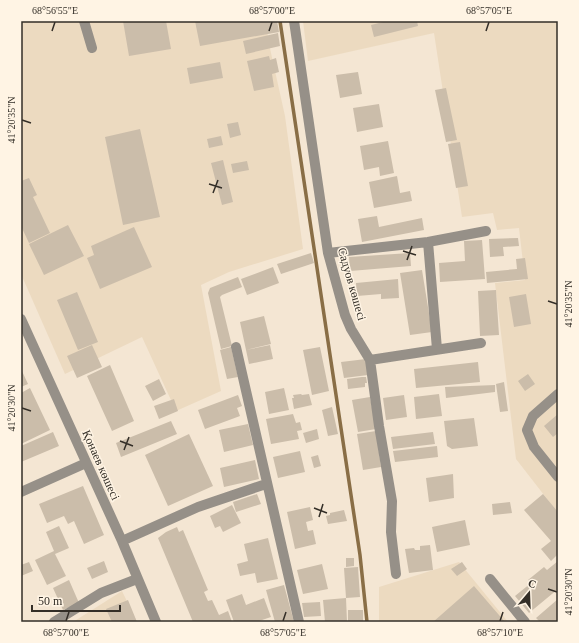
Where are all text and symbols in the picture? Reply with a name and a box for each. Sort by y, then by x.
text: 68°56'55"E [32,5,78,16]
text: 68°57'00"E [249,5,295,16]
text: 68°57'05"E [466,5,512,16]
text: 41°20'35"N [6,96,17,144]
street label: Садуов көшесі [335,246,369,323]
text: 41°20'35"N [563,280,574,328]
text: 41°20'30"N [6,384,17,432]
street label: Қонаев көшесі [79,428,123,503]
text: 41°20'30"N [563,568,574,616]
north arrow [509,573,549,613]
text: С [527,577,538,591]
scale bar [32,587,120,613]
text: 50 m [38,594,63,608]
text: 68°57'00"E [43,627,89,638]
text: 68°57'05"E [260,627,306,638]
text: 68°57'10"E [477,627,523,638]

